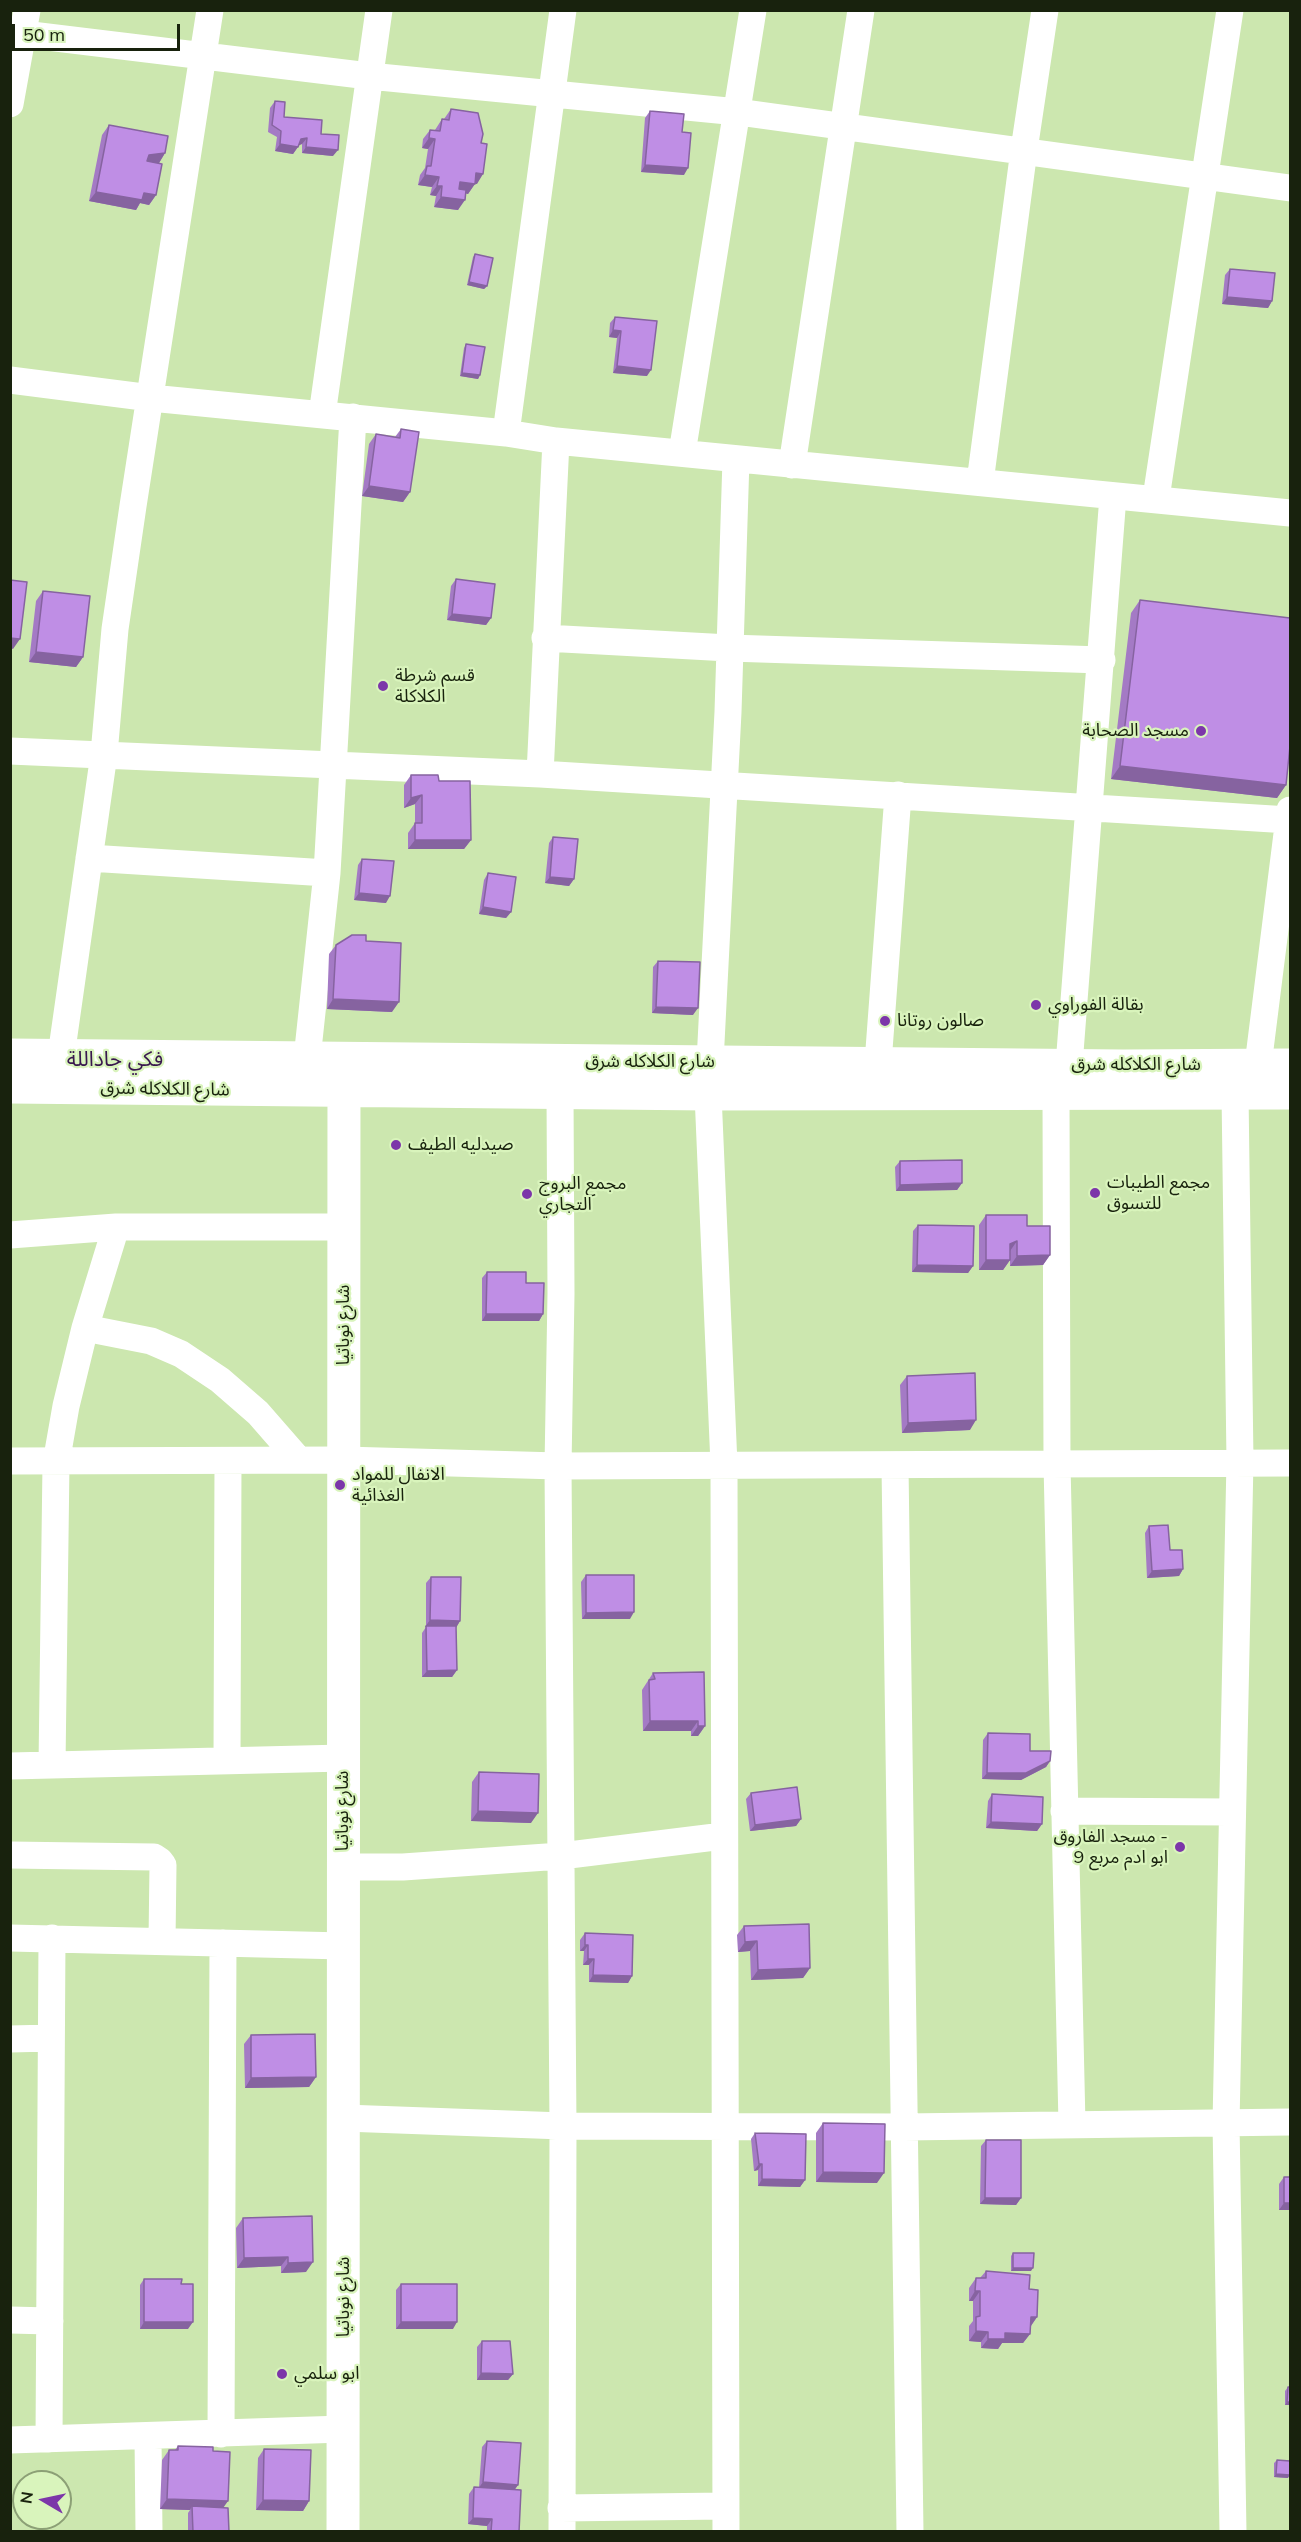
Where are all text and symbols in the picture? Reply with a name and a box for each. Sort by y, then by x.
scale bar [15,12,183,50]
text: 50 m [23,23,65,46]
place label: قسم شرطة الكلاكلة [395,665,475,708]
marker: قسم شرطة الكلاكلة [376,679,390,693]
place label: مسجد الصحابة [1082,720,1189,742]
marker: مسجد الصحابة [1194,724,1208,738]
place label: بقالة الفوراوي [1048,994,1144,1016]
marker: بقالة الفوراوي [1029,998,1043,1012]
place label: صالون روتانا [897,1010,984,1032]
marker: صالون روتانا [878,1014,892,1028]
district label: فكي جاداللة [67,1047,163,1073]
street label: شارع الكلاكله شرق [585,1051,715,1073]
street label: شارع الكلاكله شرق [1071,1054,1201,1076]
street label: شارع الكلاكله شرق [100,1077,230,1101]
place label: صيدليه الطيف [408,1134,514,1156]
marker: صيدليه الطيف [389,1138,403,1152]
place label: مجمع الطيبات للتسوق [1107,1172,1210,1214]
place label: مجمع البروج التجاري [539,1173,626,1216]
marker: مجمع الطيبات للتسوق [1088,1186,1102,1200]
marker: مجمع البروج التجاري [520,1187,534,1201]
street label: شارع نوباتيا [333,1285,355,1365]
place label: الانفال للمواد الغذائية [352,1464,445,1506]
marker: الانفال للمواد الغذائية [333,1478,347,1492]
street label: شارع نوباتيا [332,1771,354,1851]
place label: مسجد الفاروق - ابو ادم مربع 9 [1053,1826,1168,1868]
marker: مسجد الفاروق - ابو ادم مربع 9 [1173,1840,1187,1854]
street label: شارع نوباتيا [333,2257,355,2337]
place label: ابو سلمي [294,2363,359,2385]
marker: ابو سلمي [275,2367,289,2381]
north arrow [12,2470,72,2530]
text: N [15,2490,37,2505]

